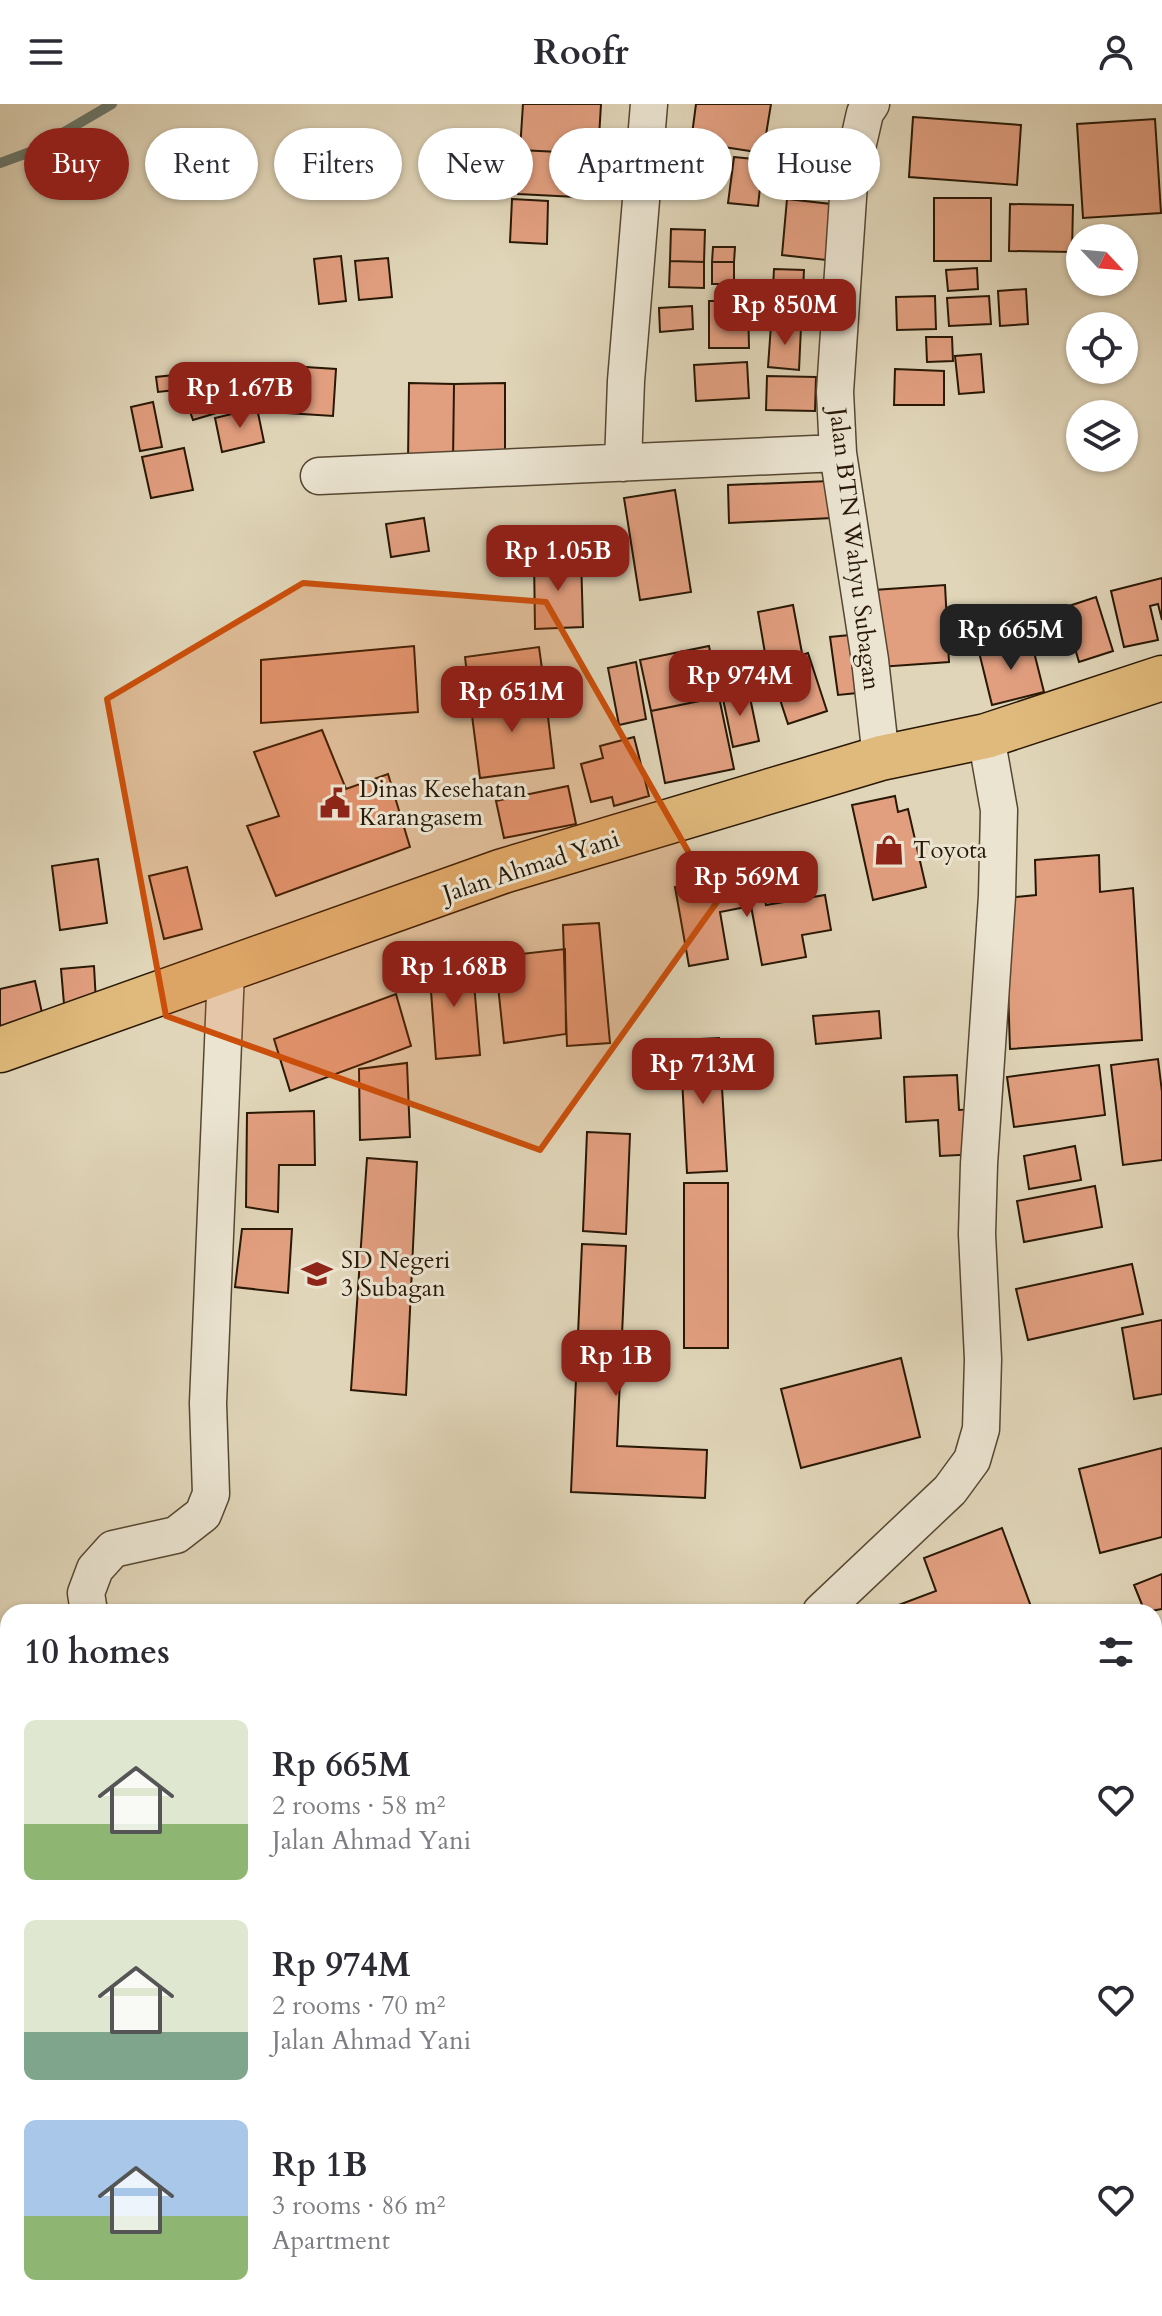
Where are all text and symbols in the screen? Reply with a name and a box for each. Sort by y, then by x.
text: Roofr [533,28,629,77]
icon: menu [24,30,68,74]
icon: person [1094,30,1138,74]
chip: Buy [24,128,129,200]
chip: Rent [145,128,258,200]
chip: Filters [274,128,402,200]
chip: New [418,128,533,200]
chip: Apartment [549,128,732,200]
chip: House [748,128,880,200]
north arrow [1066,224,1138,296]
map controls [1066,224,1138,472]
pin: Rp 850M [711,279,859,347]
text: Rp 850M [732,287,838,322]
button: locate [1066,312,1138,384]
pin: Rp 1.67B [157,362,323,430]
text: Rp 1.67B [186,370,294,405]
button: layers [1066,400,1138,472]
street label: Jalan BTN Wahyu Subagan [820,403,888,692]
pin: Rp 1.05B [475,525,641,593]
text: Rp 1.05B [504,533,612,568]
pin: Rp 665M [937,604,1085,672]
text: Rp 665M [958,612,1064,647]
pin: Rp 974M [666,650,814,718]
text: Rp 974M [687,658,793,693]
pin: Rp 651M [438,666,586,734]
text: Rp 651M [459,674,565,709]
place label: Dinas Kesehatan Karangasem [359,773,527,834]
public building icon: Dinas Kesehatan Karangasem [318,786,352,820]
street label: Jalan Ahmad Yani [436,822,624,912]
shop icon: Toyota [872,833,906,867]
place label: Toyota [913,834,988,867]
pin: Rp 569M [673,851,821,919]
text: Rp 569M [694,859,800,894]
pin: Rp 1.68B [371,941,537,1009]
text: Rp 1.68B [400,949,508,984]
pin: Rp 713M [629,1038,777,1106]
text: Rp 713M [650,1046,756,1081]
place label: SD Negeri 3 Subagan [341,1244,450,1305]
school or university icon: SD Negeri 3 Subagan [300,1257,334,1291]
pin: Rp 1B [560,1330,672,1398]
text: Rp 1B [579,1338,653,1373]
text: 10 homes [24,1629,170,1675]
icon: filters [1094,1630,1138,1674]
text: Rp 665M [272,1742,411,1788]
icon: home [88,1752,184,1848]
icon: heart [1094,1778,1138,1822]
text: 2 rooms · 58 m² [272,1788,445,1823]
text: Jalan Ahmad Yani [272,1823,471,1858]
text: Rp 974M [272,1942,411,1988]
icon: home [88,1952,184,2048]
icon: heart [1094,1978,1138,2022]
text: 2 rooms · 70 m² [272,1988,445,2023]
text: Jalan Ahmad Yani [272,2023,471,2058]
text: Rp 1B [272,2142,368,2188]
icon: home [88,2152,184,2248]
icon: heart [1094,2178,1138,2222]
text: 3 rooms · 86 m² [272,2188,445,2223]
text: Apartment [272,2223,390,2258]

